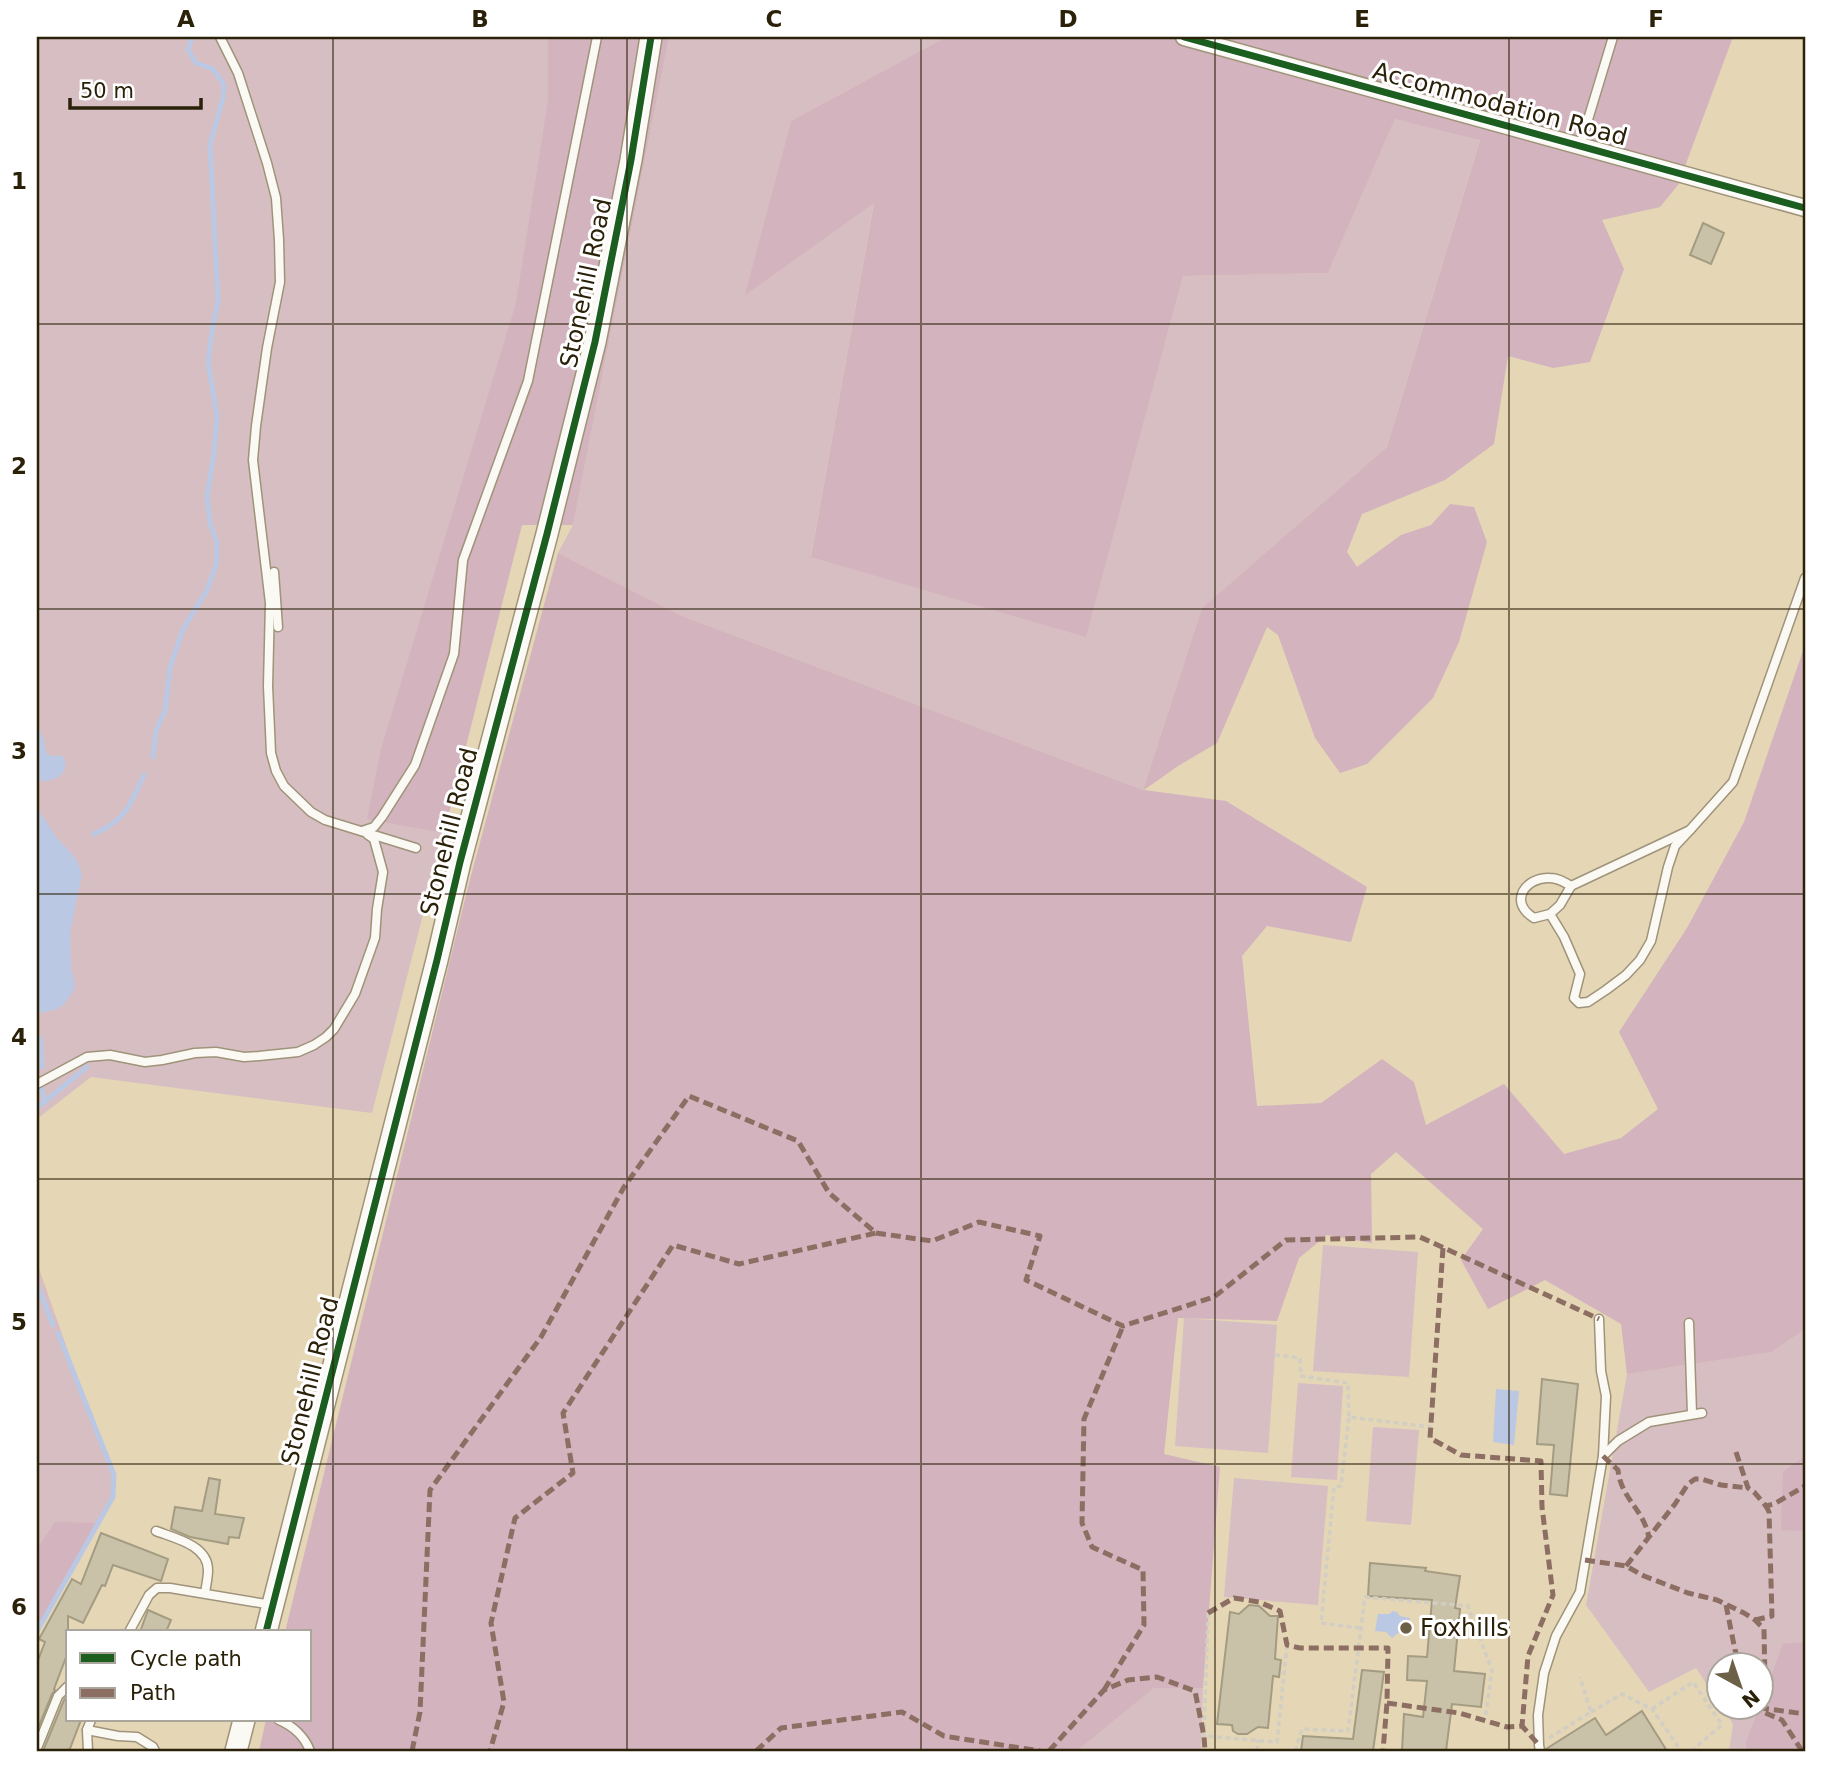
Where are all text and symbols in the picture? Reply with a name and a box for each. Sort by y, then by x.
text: A [177,6,195,32]
text: B [471,6,489,32]
text: C [766,6,782,32]
text: D [1058,6,1078,32]
text: E [1354,6,1370,32]
text: F [1648,6,1664,32]
street label: Accommodation Road [1370,57,1630,151]
scale bar [70,66,201,110]
text: 50 m [80,79,134,103]
text: 1 [11,168,27,194]
street label: Stonehill Road [554,196,618,370]
text: 2 [11,453,27,479]
text: 3 [11,738,27,764]
street label: Stonehill Road [415,745,483,919]
text: 4 [11,1024,27,1050]
street label: Stonehill Road [276,1294,344,1468]
text: 5 [11,1309,27,1335]
text: 6 [11,1594,27,1620]
place label: Foxhills [1420,1614,1509,1642]
marker: Foxhills [1398,1620,1414,1636]
legend [66,1630,312,1722]
text: Cycle path [130,1647,242,1671]
north arrow [1706,1652,1776,1722]
text: Path [130,1681,176,1705]
text: N [1738,1685,1764,1713]

